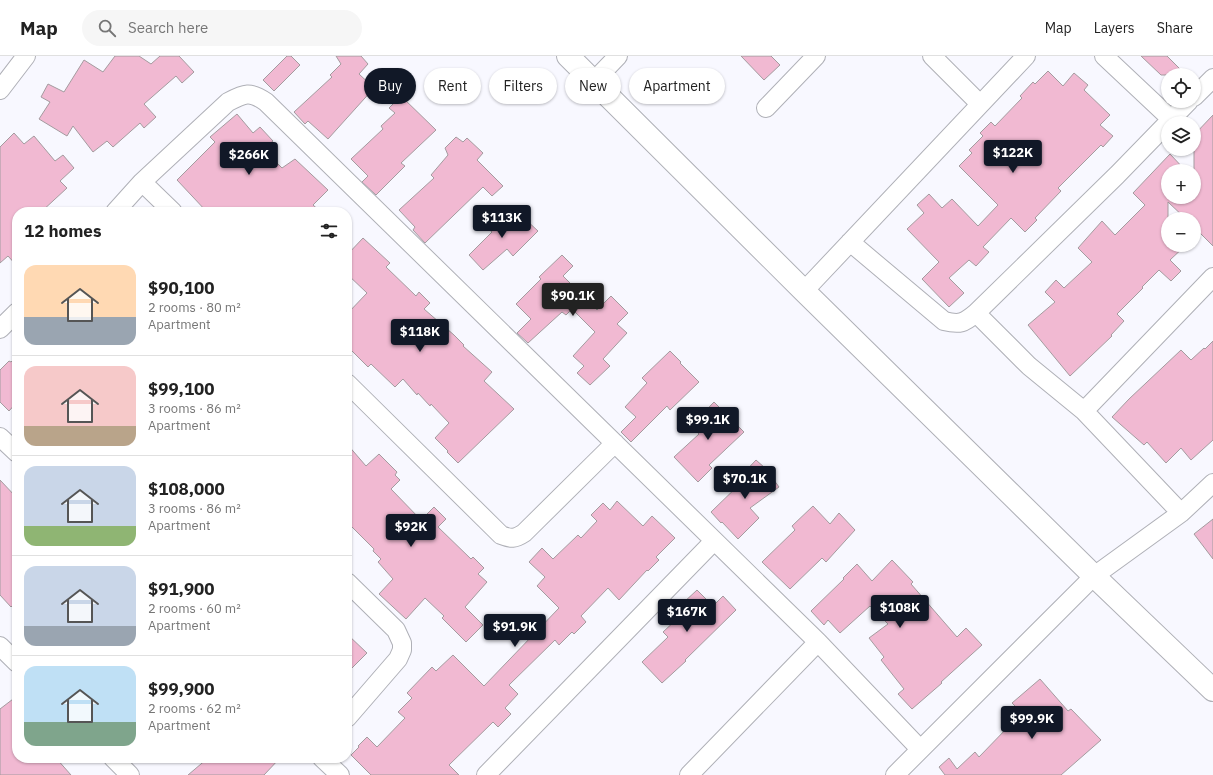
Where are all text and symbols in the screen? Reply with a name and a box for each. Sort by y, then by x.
search box [82,10,362,46]
text: Map [20,16,58,40]
icon: search [96,17,118,39]
text: Search here [128,18,208,37]
text: Map [1045,19,1072,37]
text: Layers [1094,19,1135,37]
text: Share [1157,19,1193,37]
chip: Buy [364,68,416,104]
chip: Rent [424,68,481,104]
chip: Filters [489,68,557,104]
chip: New [565,68,621,104]
chip: Apartment [629,68,725,104]
map controls [1161,68,1201,252]
button: locate [1161,68,1201,108]
button: layers [1161,116,1201,156]
pin: $122K [985,140,1041,174]
pin: $266K [221,142,277,176]
text: $122K [993,144,1033,161]
text: $266K [229,146,269,163]
button: + [1161,164,1201,204]
pin: $113K [474,205,530,239]
text: $113K [482,209,522,226]
button: − [1161,212,1201,252]
text: 12 homes [24,220,101,242]
icon: filters [318,220,340,242]
text: $90,100 [148,277,215,299]
icon: home [56,281,104,329]
pin: $90.1K [540,283,606,317]
text: $90.1K [551,287,595,304]
text: 2 rooms · 80 m² [148,299,241,316]
text: Apartment [148,316,211,333]
pin: $118K [392,319,448,353]
text: $118K [400,323,440,340]
text: $99,100 [148,378,215,400]
icon: home [56,382,104,430]
text: 3 rooms · 86 m² [148,400,241,417]
pin: $99.1K [675,407,741,441]
text: $99.1K [686,411,730,428]
text: Apartment [148,417,211,434]
pin: $70.1K [712,466,778,500]
text: $70.1K [723,470,767,487]
text: $108,000 [148,478,225,500]
icon: home [56,482,104,530]
text: 3 rooms · 86 m² [148,500,241,517]
pin: $92K [387,514,435,548]
text: Apartment [148,517,211,534]
text: $92K [395,518,427,535]
text: $91,900 [148,578,215,600]
icon: home [56,582,104,630]
pin: $108K [872,595,928,629]
pin: $167K [659,599,715,633]
text: $108K [880,599,920,616]
text: 2 rooms · 60 m² [148,600,241,617]
text: $167K [667,603,707,620]
pin: $91.9K [482,614,548,648]
text: Apartment [148,617,211,634]
text: $91.9K [493,618,537,635]
text: $99,900 [148,678,215,700]
icon: home [56,682,104,730]
text: 2 rooms · 62 m² [148,700,241,717]
pin: $99.9K [999,706,1065,740]
text: $99.9K [1010,710,1054,727]
text: Apartment [148,717,211,734]

